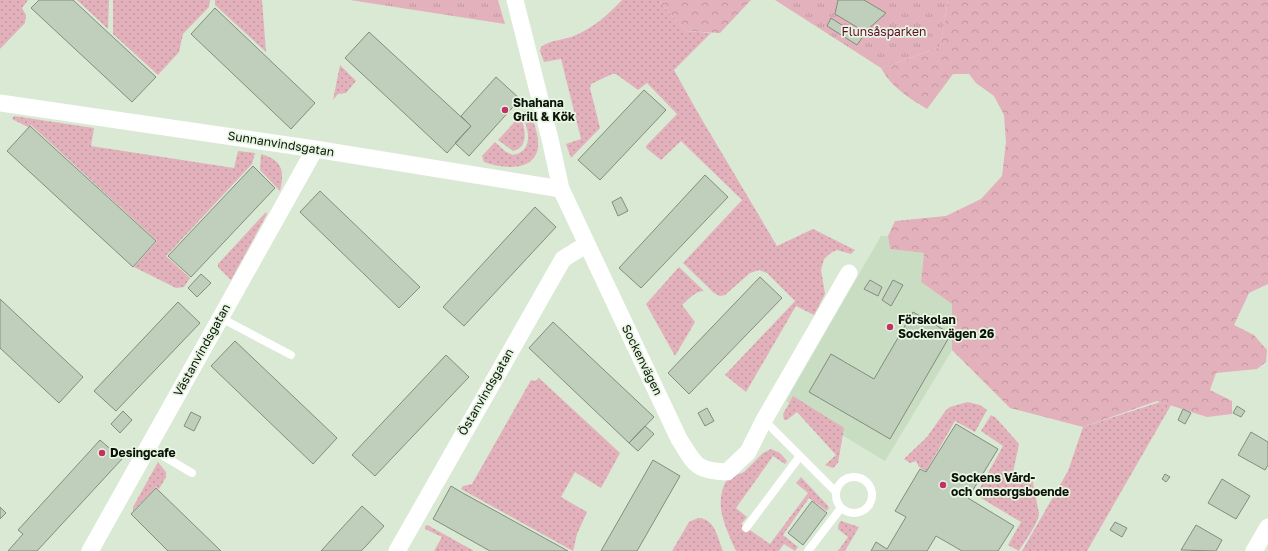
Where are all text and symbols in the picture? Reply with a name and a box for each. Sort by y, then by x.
park label: Flunsåsparken [842,24,926,39]
place label: Shahana Grill & Kök [513,95,575,124]
marker: Shahana Grill & Kök [500,105,510,115]
street label: Sunnanvindsgatan [227,128,335,159]
street label: Västanvindsgatan [170,301,233,399]
place label: Förskolan Sockenvägen 26 [898,312,995,341]
street label: Sockenvägen [619,322,666,398]
marker: Förskolan Sockenvägen 26 [885,322,895,332]
street label: Östanvindsgatan [455,346,517,438]
place label: Desingcafe [110,445,176,460]
marker: Desingcafe [97,448,107,458]
place label: Sockens Vård- och omsorgsboende [951,470,1069,499]
marker: Sockens Vård- och omsorgsboende [938,480,948,490]

